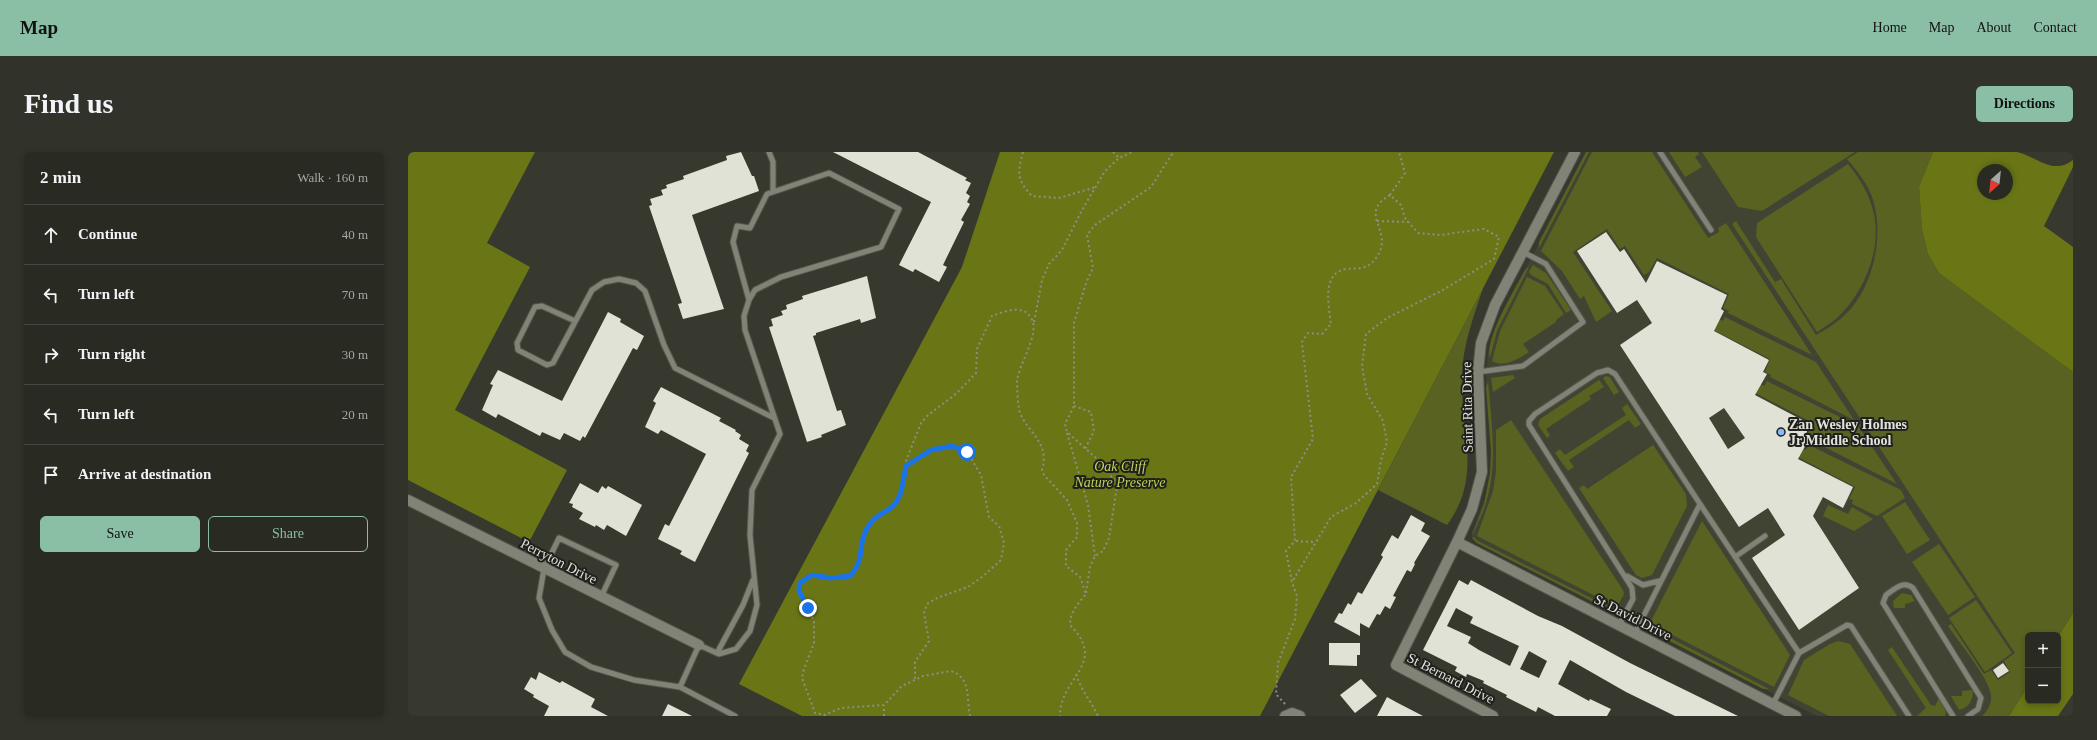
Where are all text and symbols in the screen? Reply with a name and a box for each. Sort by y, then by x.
text: Map [20,17,58,38]
text: Home [1873,20,1907,35]
text: Map [1929,20,1954,35]
text: About [1976,20,2011,35]
text: Contact [2033,20,2077,35]
button: Directions [1976,86,2073,122]
text: Find us [24,88,114,119]
north arrow [1977,164,2013,200]
text: 2 min [40,168,81,187]
text: Walk · 160 m [297,170,368,185]
icon: ahead [40,224,62,246]
text: Continue [78,226,137,242]
text: 40 m [342,227,368,242]
icon: left [40,284,62,306]
text: Turn left [78,286,135,302]
text: 70 m [342,287,368,302]
icon: right [40,344,62,366]
text: Turn right [78,346,145,362]
text: 30 m [342,347,368,362]
street label: Saint Rita Drive [1459,361,1476,453]
icon: left [40,404,62,426]
text: Turn left [78,406,135,422]
text: 20 m [342,407,368,422]
place label: Zan Wesley Holmes Jr Middle School [1789,417,1908,448]
marker: Zan Wesley Holmes Jr Middle School [1776,427,1786,437]
route start [958,443,976,461]
park label: Oak Cliff Nature Preserve [1073,459,1166,490]
icon: arrive [40,464,62,486]
text: Arrive at destination [78,466,211,482]
button: Save [40,516,200,552]
button: Share [208,516,368,552]
street label: Perryton Drive [518,536,599,587]
street label: St David Drive [1592,592,1674,643]
route end [799,599,817,617]
map controls [2025,632,2061,704]
button: + [2025,632,2061,668]
street label: St Bernard Drive [1405,650,1497,707]
button: − [2025,668,2061,704]

